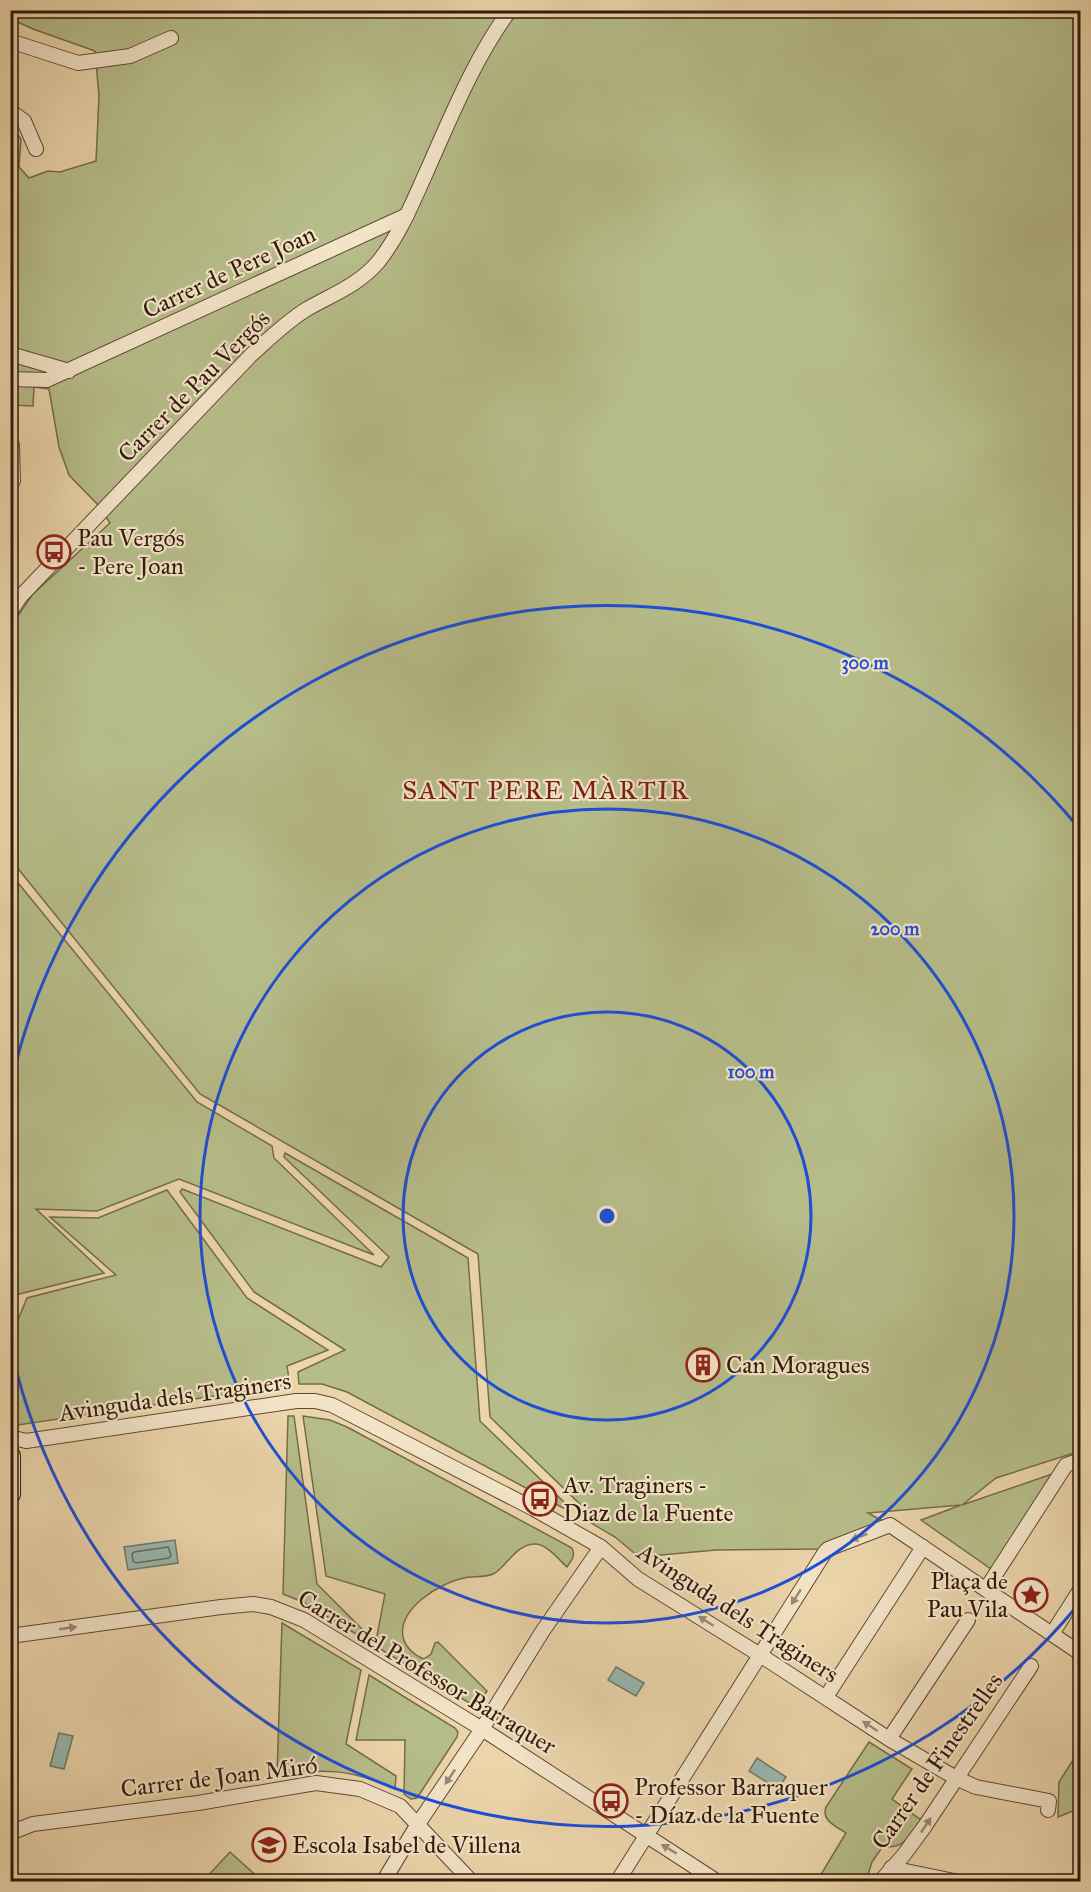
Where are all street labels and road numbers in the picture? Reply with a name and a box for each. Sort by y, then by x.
street label: Carrer de Pere Joan [138,219,320,325]
street label: Carrer de Pau Vergós [112,304,276,468]
street label: Avinguda dels Traginers [56,1366,293,1428]
street label: Avinguda dels Traginers [631,1536,844,1689]
street label: Carrer del Professor Barraquer [292,1583,562,1761]
street label: Carrer de Finestrelles [865,1667,1009,1855]
street label: Carrer de Joan Miró [119,1750,319,1804]

